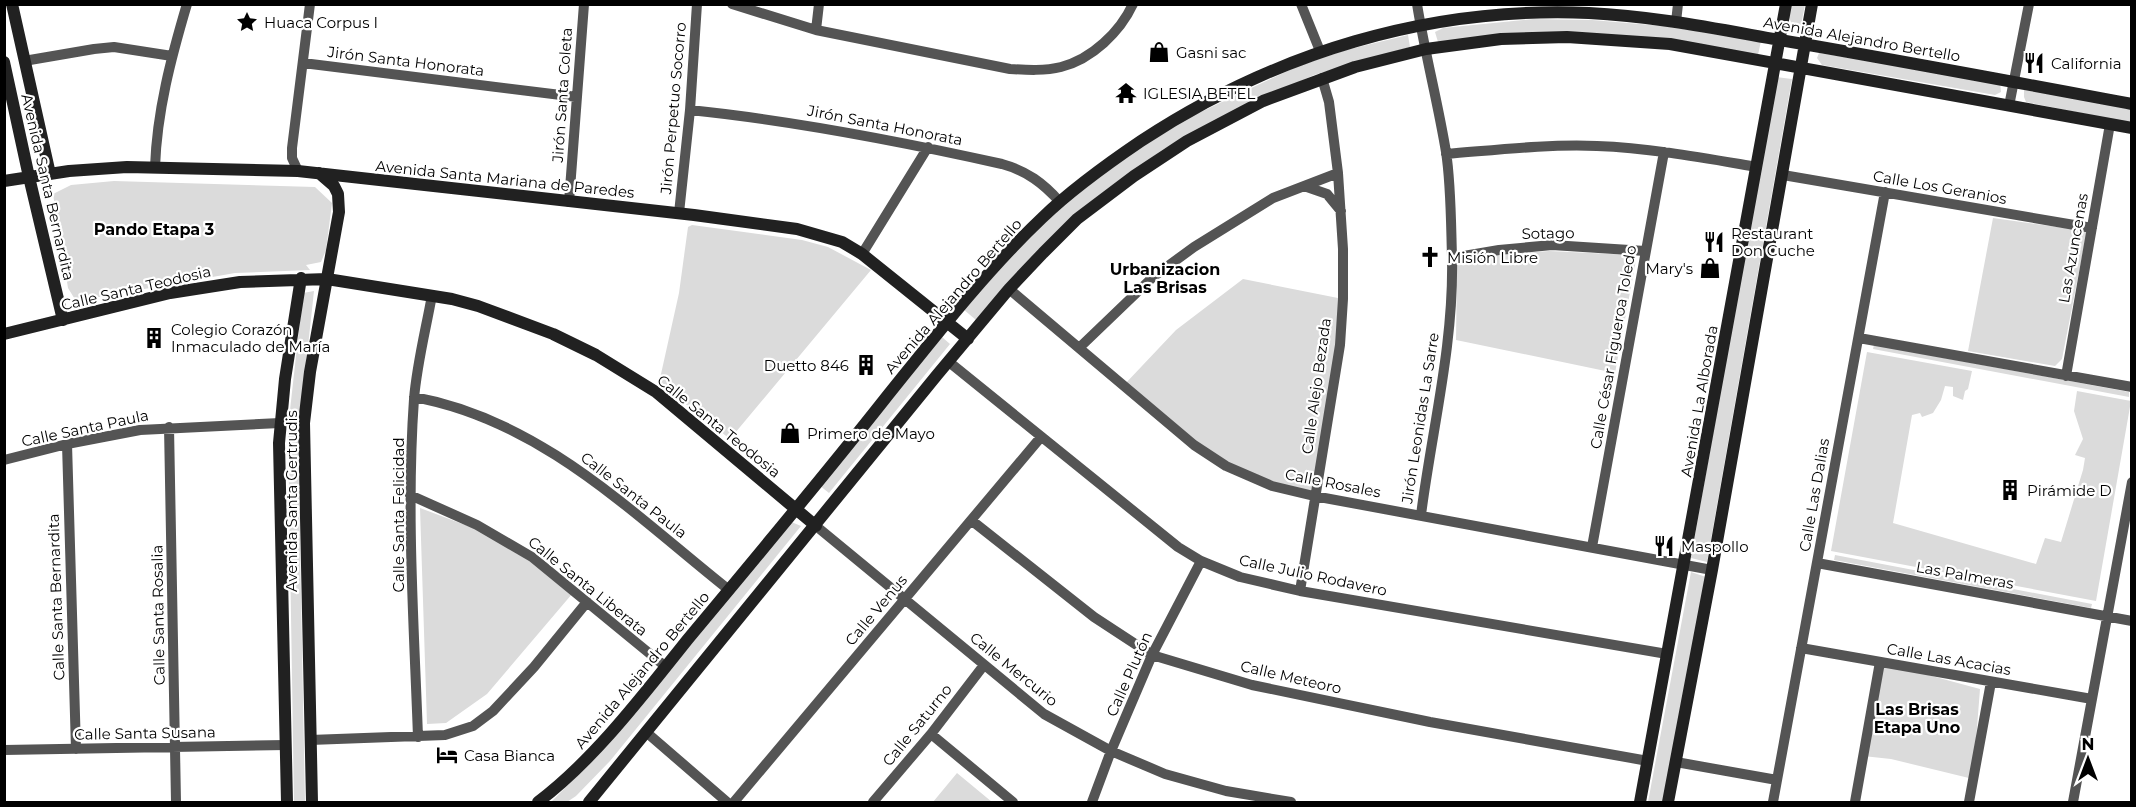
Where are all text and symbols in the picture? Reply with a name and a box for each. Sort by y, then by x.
place icon: Huaca Corpus I [235,10,259,34]
street label: Avenida Alejandro Bertello [1762,12,1962,66]
place label: Huaca Corpus I [264,13,378,32]
street label: Jirón Perpetuo Socorro [656,21,690,196]
street label: Jirón Santa Coleta [548,27,576,164]
shop icon: Gasni sac [1147,40,1171,64]
street label: Jirón Santa Honorata [326,42,485,80]
place label: Gasni sac [1176,43,1247,62]
restaurant icon: California [2022,51,2046,75]
place label: California [2051,54,2122,73]
temple icon: IGLESIA BETEL [1114,81,1138,105]
place label: IGLESIA BETEL [1143,84,1255,103]
street label: Avenida Santa Bernardita [17,92,79,282]
street label: Jirón Santa Honorata [805,100,964,149]
street label: Avenida Santa Mariana de Paredes [375,156,635,202]
street label: Calle Los Geranios [1872,166,2008,208]
street label: Las Azuncenas [2054,192,2092,304]
street label: Avenida Alejandro Bertello [880,214,1026,378]
district label: Pando Etapa 3 [94,220,214,239]
street label: Sotago [1521,223,1575,243]
place label: Restaurant Don Cuche [1731,224,1815,260]
restaurant icon: Restaurant Don Cuche [1702,230,1726,254]
street label: Calle César Figueroa Toledo [1586,244,1640,450]
church icon: Misión Libre [1418,245,1442,269]
place label: Misión Libre [1447,248,1538,267]
shop icon: Mary's [1698,256,1722,280]
place label: Mary's [1645,259,1693,278]
district label: Urbanizacion Las Brisas [1110,260,1220,297]
street label: Calle Santa Teodosia [59,262,213,314]
street label: Calle Alejo Bezada [1297,317,1335,455]
place label: Colegio Corazón Inmaculado de María [171,320,330,356]
street label: Avenida La Alborada [1676,324,1722,478]
building icon: Colegio Corazón Inmaculado de María [142,326,166,350]
street label: Jirón Leonidas La Sarre [1397,331,1443,506]
building icon: Duetto 846 [854,353,878,377]
place label: Duetto 846 [764,356,849,375]
street label: Calle Santa Teodosia [653,370,785,482]
street label: Calle Santa Paula [20,405,150,451]
street label: Avenida Santa Gertrudis [282,410,301,592]
shop icon: Primero de Mayo [778,421,802,445]
place label: Primero de Mayo [807,424,935,443]
street label: Calle Santa Felicidad [389,437,408,593]
street label: Calle Las Dalias [1795,437,1833,553]
street label: Calle Santa Paula [577,448,691,542]
street label: Calle Rosales [1283,464,1383,502]
building icon: Pirámide D [1998,478,2022,502]
place label: Pirámide D [2027,481,2112,500]
street label: Calle Santa Bernardita [44,513,68,681]
street label: Calle Santa Liberata [524,532,652,640]
restaurant icon: Maspollo [1652,534,1676,558]
place label: Maspollo [1681,537,1749,556]
street label: Calle Santa Rosalia [147,545,169,685]
street label: Calle Julio Rodavero [1237,550,1389,600]
street label: Las Palmeras [1915,557,2015,593]
street label: Calle Venus [841,571,911,649]
street label: Avenida Alejandro Bertello [571,587,713,753]
street label: Calle Mercurio [966,628,1062,710]
street label: Calle Plutón [1102,629,1156,719]
street label: Calle Las Acacias [1885,639,2013,679]
street label: Calle Meteoro [1239,656,1343,698]
street label: Calle Saturno [878,680,956,770]
district label: Las Brisas Etapa Uno [1874,700,1960,737]
street label: Calle Santa Susana [74,722,216,744]
north arrow [2058,729,2118,789]
text: N [2082,735,2094,754]
hotel icon: Casa Bianca [435,743,459,767]
place label: Casa Bianca [464,746,555,765]

